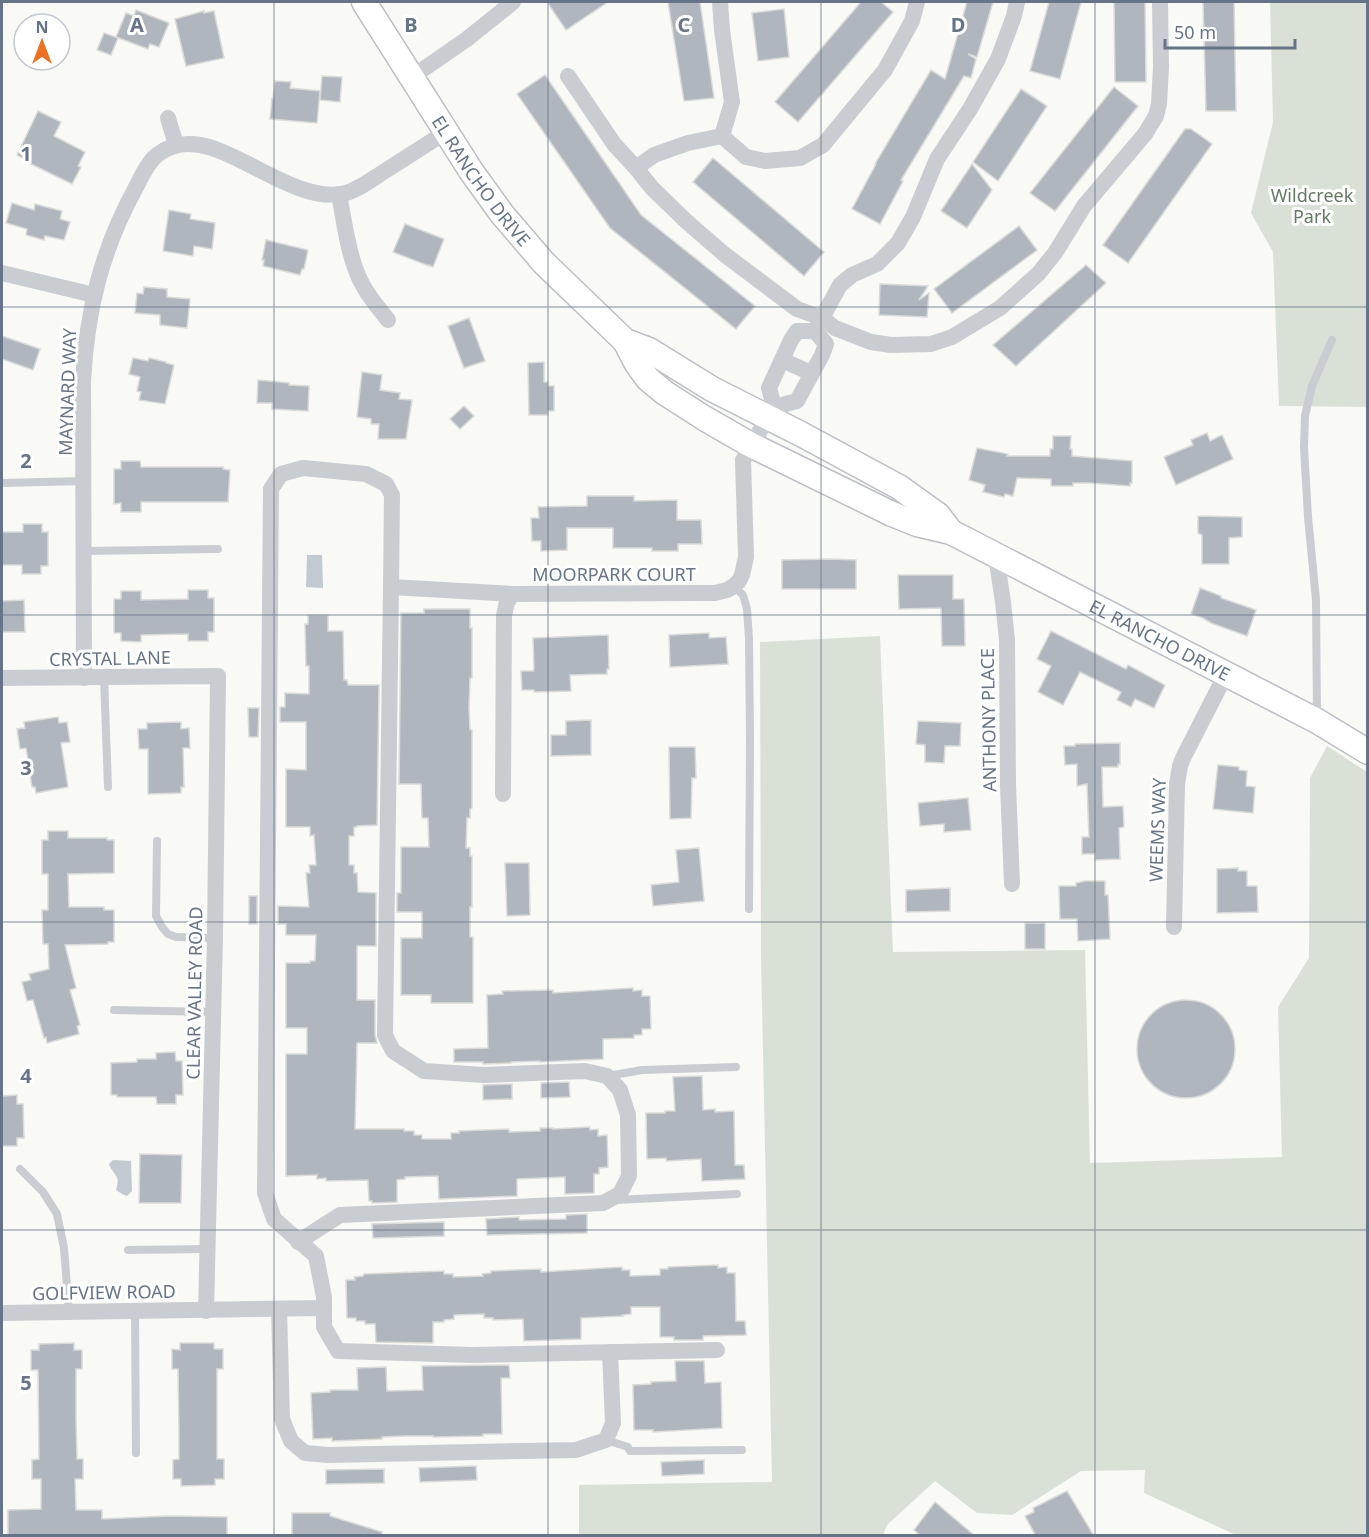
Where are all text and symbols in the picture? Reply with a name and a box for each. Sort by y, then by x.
text: A [130,11,144,38]
text: B [404,11,418,38]
text: C [678,11,691,38]
text: D [951,11,965,38]
north arrow [12,12,72,72]
scale bar [1165,12,1296,50]
text: N [35,16,49,38]
text: 50 m [1174,20,1216,44]
street label: EL RANCHO DRIVE [427,111,536,251]
text: 1 [20,140,32,167]
park label: Wildcreek Park [1271,183,1354,228]
street label: MAYNARD WAY [53,327,81,456]
text: 2 [20,447,32,474]
street label: MOORPARK COURT [532,562,696,586]
street label: EL RANCHO DRIVE [1085,594,1234,686]
street label: CRYSTAL LANE [49,645,171,671]
street label: ANTHONY PLACE [975,648,1001,792]
text: 3 [20,754,32,781]
street label: WEEMS WAY [1143,777,1171,883]
street label: CLEAR VALLEY ROAD [180,906,208,1080]
text: 4 [20,1062,32,1089]
street label: GOLFVIEW ROAD [32,1279,176,1305]
text: 5 [20,1369,32,1396]

